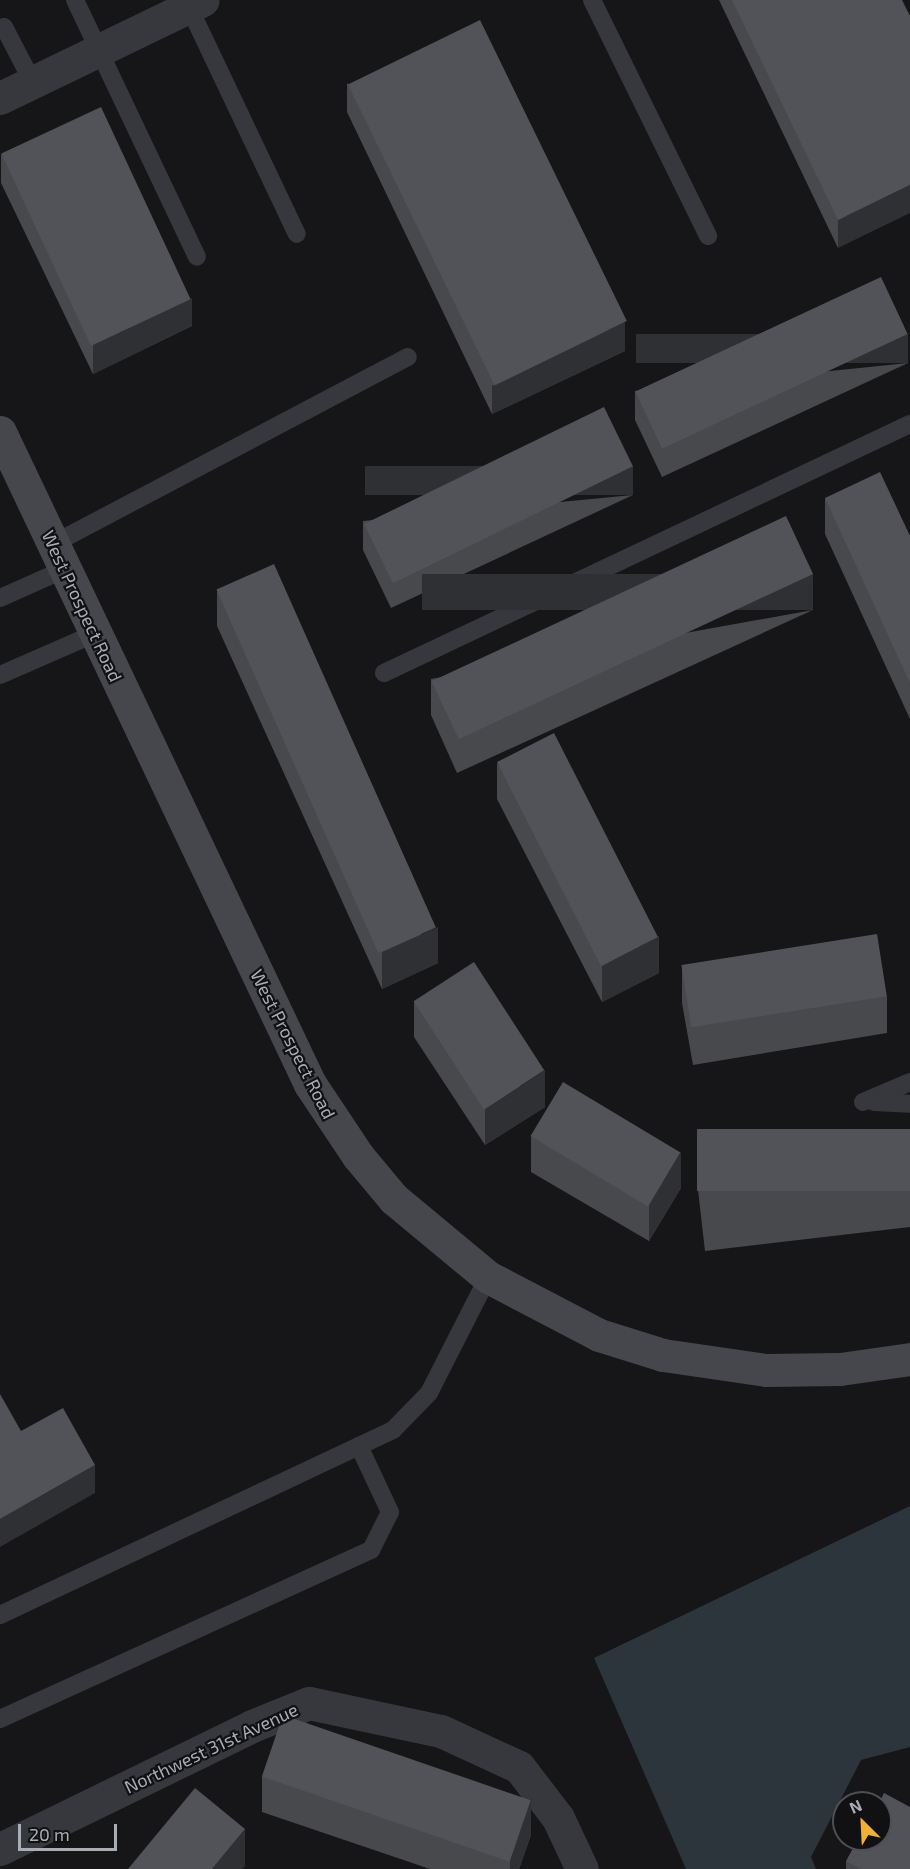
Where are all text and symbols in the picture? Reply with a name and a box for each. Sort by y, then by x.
street label: West Prospect Road [37,527,127,685]
street label: West Prospect Road [246,966,340,1122]
street label: Northwest 31st Avenue [121,1698,301,1798]
north arrow [832,1791,892,1851]
text: N [846,1795,864,1817]
scale bar [21,1812,120,1850]
text: 20 m [29,1823,70,1845]

